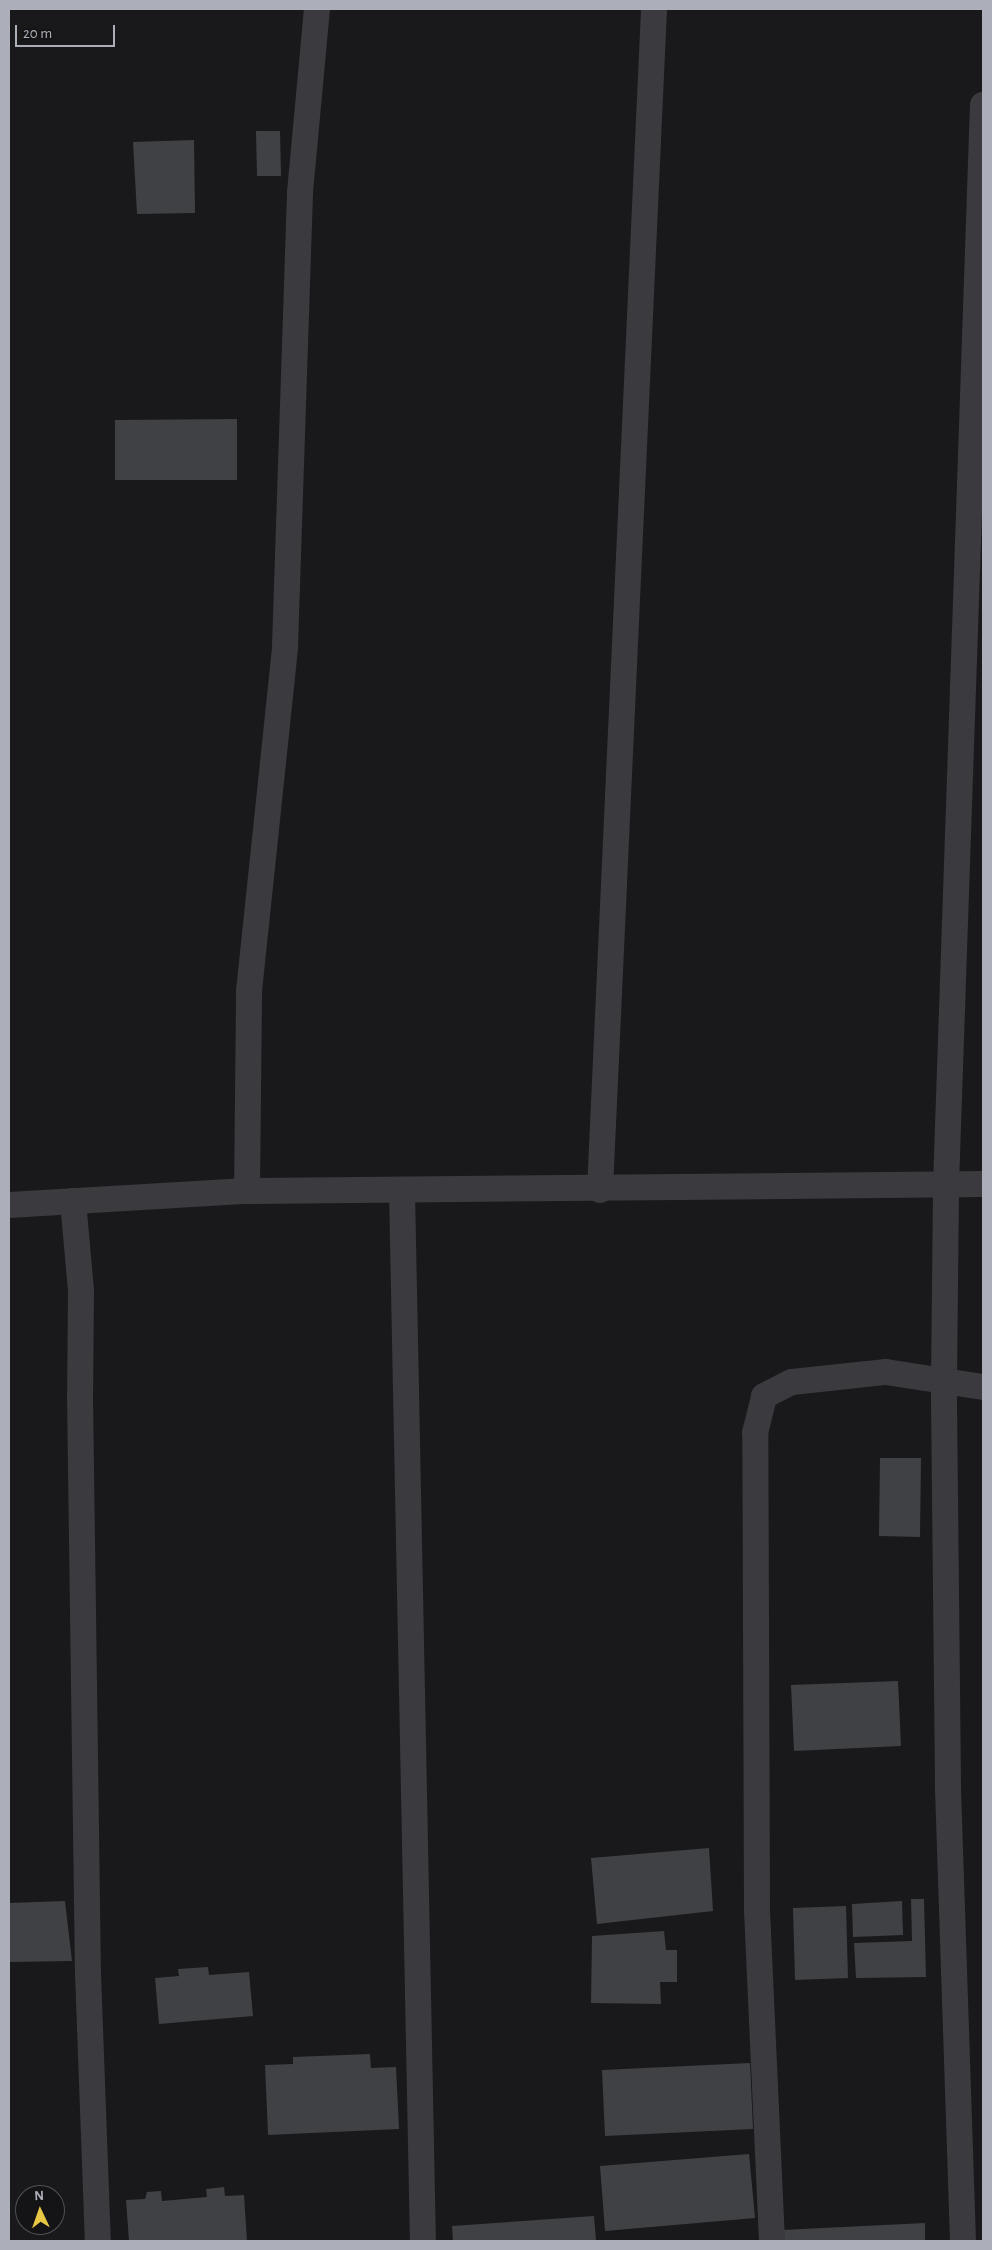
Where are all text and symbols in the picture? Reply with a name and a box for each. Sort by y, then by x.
scale bar [18,15,118,47]
text: 20 m [23,26,52,41]
north arrow [15,2185,65,2235]
text: N [34,2189,44,2203]

